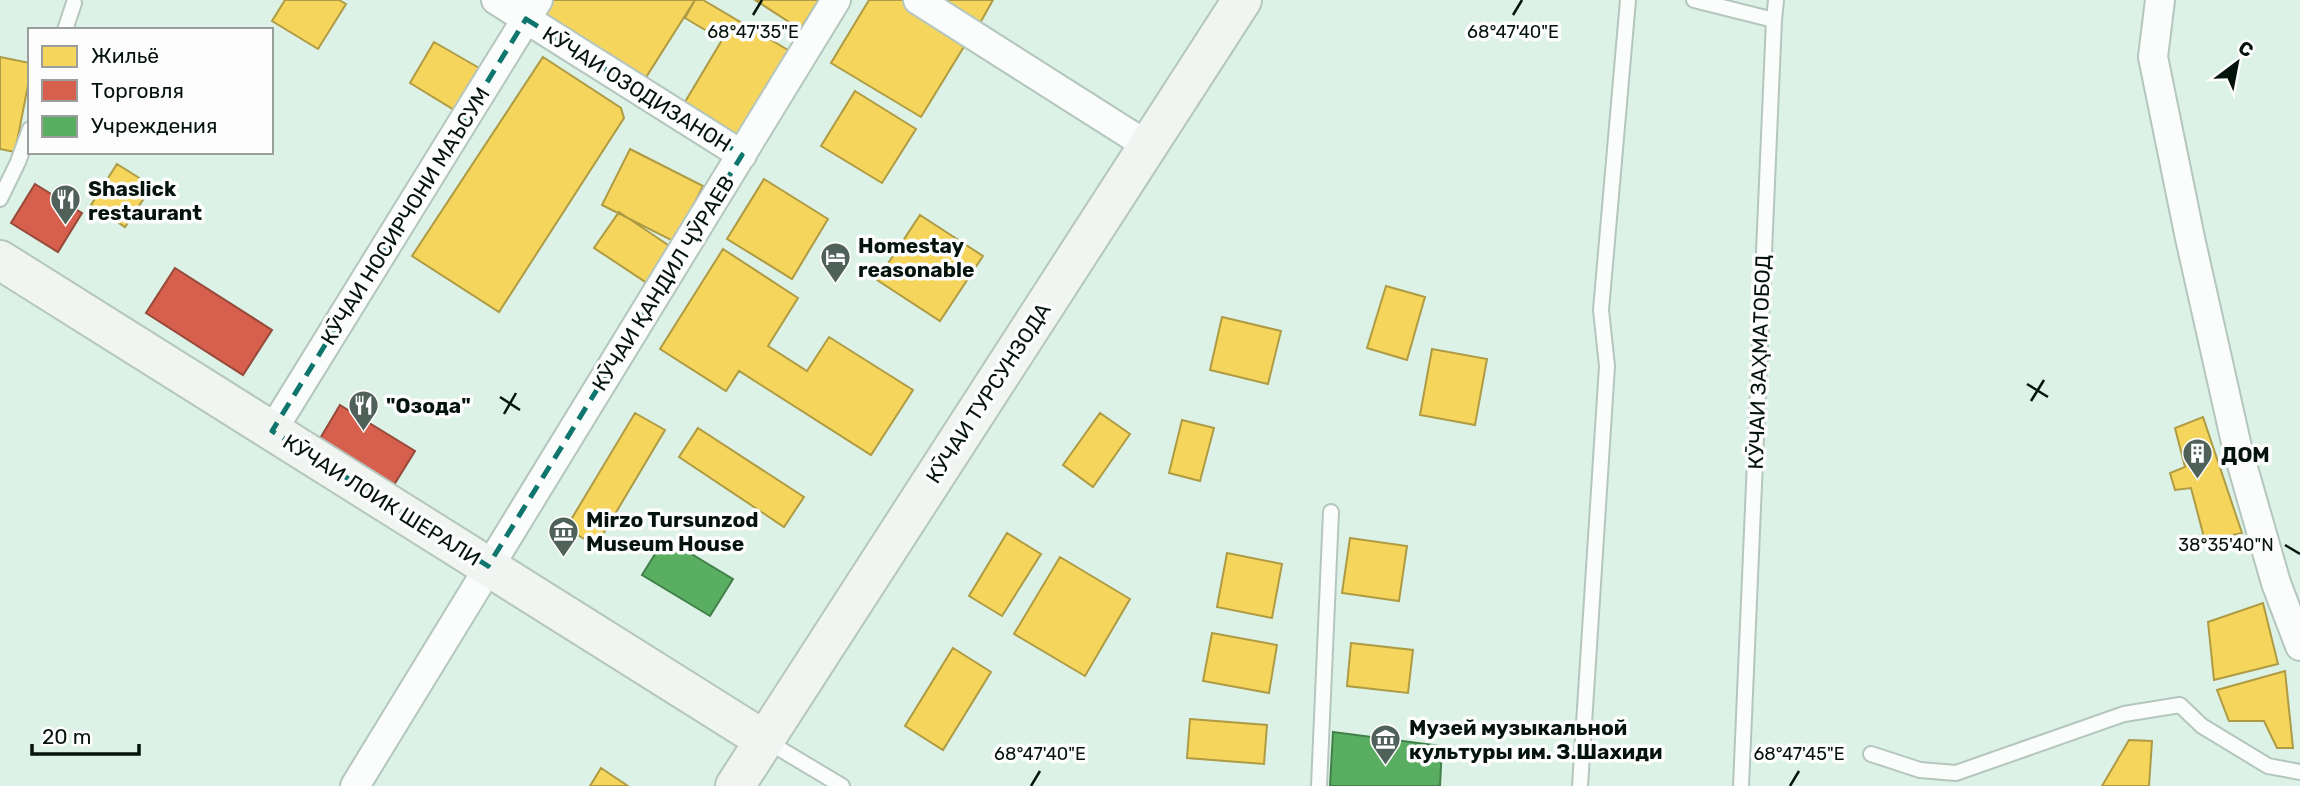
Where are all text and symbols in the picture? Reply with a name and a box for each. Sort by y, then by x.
street label: КӮЧАИ ОЗОДИЗАНОН [538,21,736,157]
text: 68°47'35"E [707,21,799,43]
text: 68°47'40"E [1467,21,1559,43]
legend [28,28,273,154]
north arrow [2202,28,2272,98]
text: С [2234,36,2257,62]
text: Жильё [91,43,159,68]
text: Торговля [91,78,184,103]
street label: КӮЧАИ НОСИРЧОНИ МАЪСУМ [315,83,495,349]
text: Учреждения [91,113,217,138]
street label: КӮЧАИ ҚАНДИЛ ҶӮРАЕВ [587,171,739,395]
place label: Shaslick restaurant [88,176,202,225]
restaurant icon: Shaslick restaurant [48,183,82,227]
place label: Homestay reasonable [858,233,974,282]
hotel icon: Homestay reasonable [818,240,852,284]
street label: КӮЧАИ ЗАҲМАТОБОД [1743,254,1775,470]
street label: КӮЧАИ ТУРСУНЗОДА [920,298,1056,488]
restaurant icon: "Озода" [346,388,380,432]
place label: "Озода" [386,393,471,418]
street label: КӮЧАИ ЛОИК ШЕРАЛИ [279,429,485,571]
building icon: ДОМ [2181,437,2215,481]
place label: ДОМ [2221,442,2270,467]
place label: Mirzo Tursunzod Museum House [586,507,759,556]
museum icon: Mirzo Tursunzod Museum House [546,514,580,558]
text: 38°35'40"N [2178,534,2274,556]
scale bar [32,712,138,756]
place label: Музей музыкальной культуры им. З.Шахиди [1409,715,1662,764]
museum icon: Музей музыкальной культуры им. З.Шахиди [1369,722,1403,766]
text: 20 m [42,724,91,749]
text: 68°47'40"E [994,743,1086,765]
text: 68°47'45"E [1753,743,1845,765]

